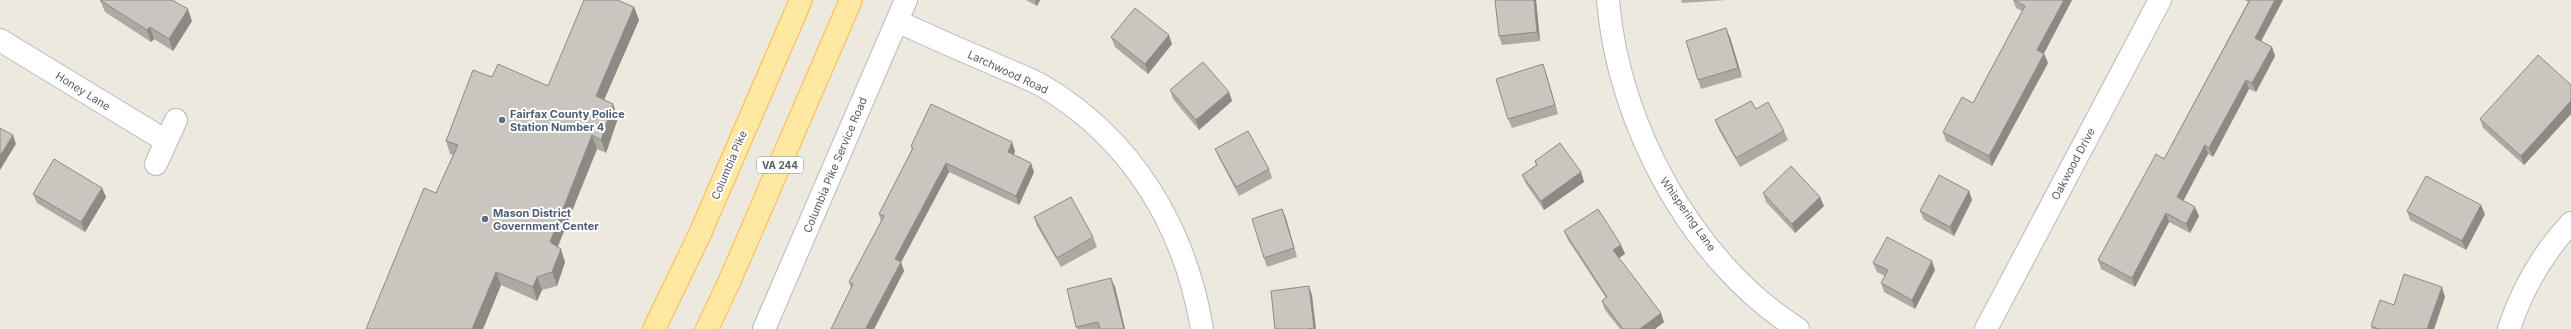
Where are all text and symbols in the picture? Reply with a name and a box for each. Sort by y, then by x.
street label: Larchwood Road [965,47,1051,97]
street label: Honey Lane [53,69,113,113]
street label: Columbia Pike Service Road [800,95,870,235]
place label: Fairfax County Police Station Number 4 [510,107,625,134]
marker: Fairfax County Police Station Number 4 [497,115,507,125]
street label: Oakwood Drive [2048,126,2098,202]
street label: Columbia Pike [708,128,750,202]
road number: VA 244 [757,157,803,173]
street label: Whispering Lane [1657,174,1719,254]
place label: Mason District Government Center [493,206,599,233]
marker: Mason District Government Center [480,214,490,224]

